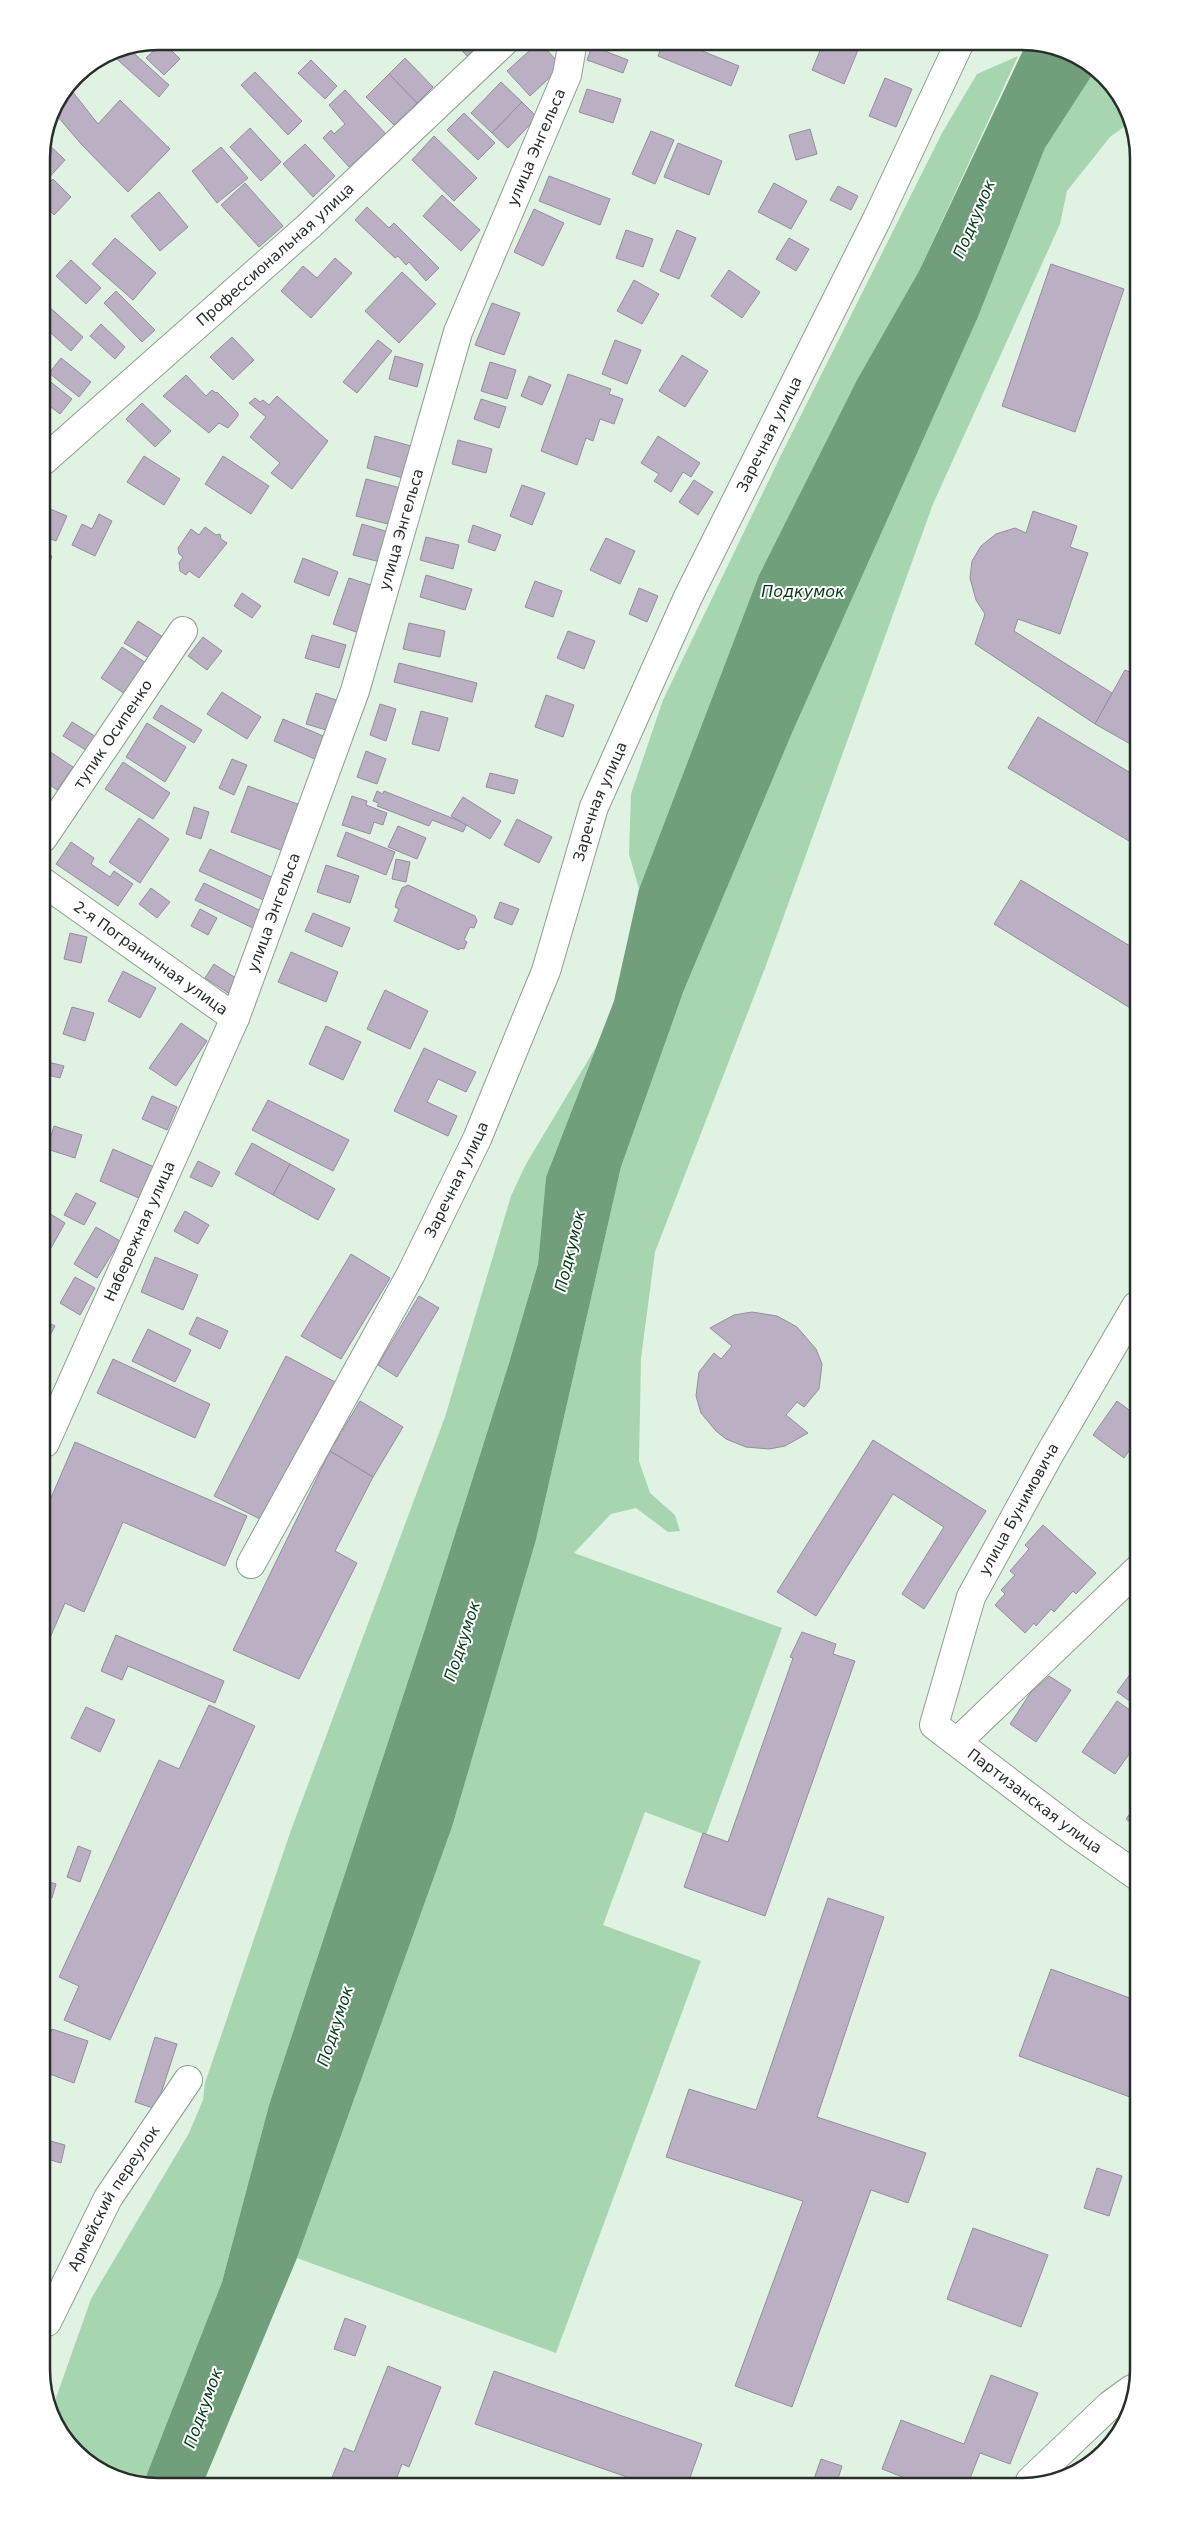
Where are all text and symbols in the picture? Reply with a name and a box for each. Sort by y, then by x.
street label: улица Энгельса [504,86,569,209]
water label: Подкумок [949,177,999,261]
street label: Профессиональная улица [193,179,358,330]
street label: Заречная улица [733,373,806,495]
street label: улица Энгельса [375,466,427,592]
water label: Подкумок [761,582,845,601]
street label: тупик Осипенко [70,676,156,793]
street label: Заречная улица [570,739,631,864]
street label: улица Энгельса [244,850,304,975]
street label: 2-я Пограничная улица [70,898,231,1019]
street label: Заречная улица [421,1119,492,1241]
street label: Набережная улица [101,1158,179,1304]
water label: Подкумок [551,1208,589,1294]
street label: улица Бунимовича [975,1440,1063,1578]
water label: Подкумок [440,1598,484,1684]
street label: Партизанская улица [964,1745,1105,1857]
water label: Подкумок [313,1983,357,2069]
street label: Армейский переулок [64,2122,164,2274]
water label: Подкумок [180,2365,226,2451]

